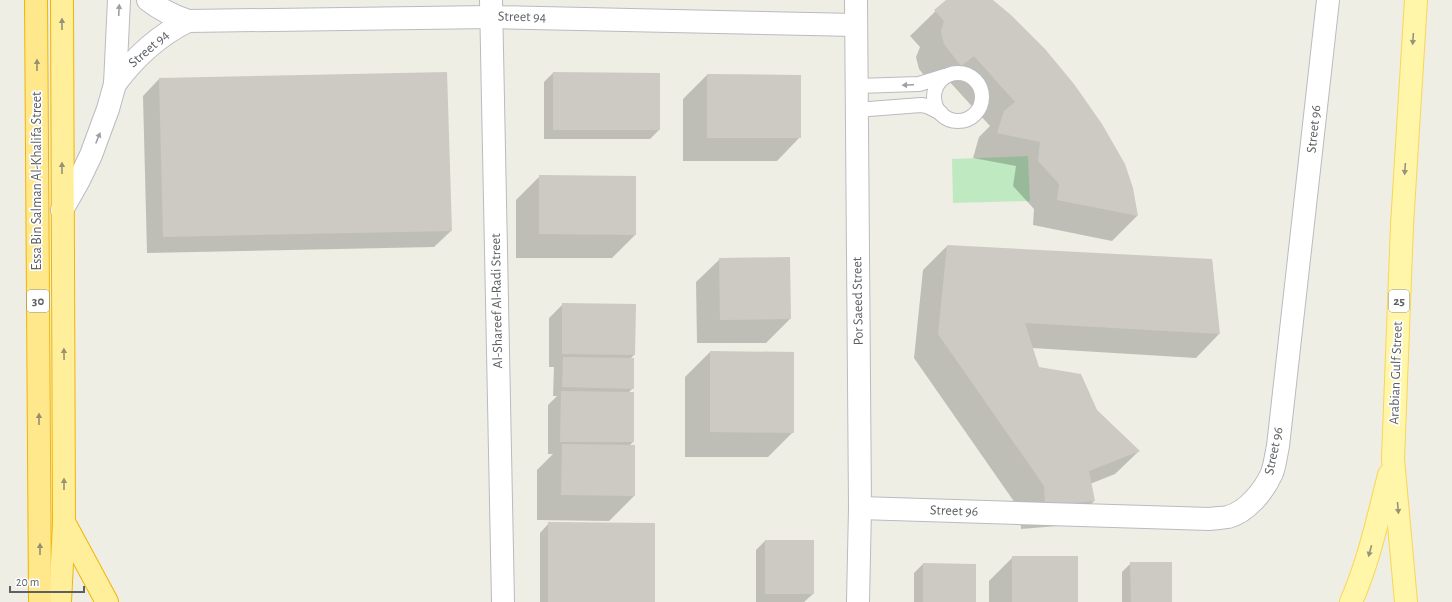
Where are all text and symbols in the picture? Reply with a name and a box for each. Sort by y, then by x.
one-way arrow [115,4,122,16]
street label: Street 94 [498,10,547,24]
one-way arrow [59,17,65,30]
street label: Street 94 [126,28,172,70]
one-way arrow [1410,33,1417,45]
one-way arrow [33,59,40,71]
one-way arrow [901,82,914,88]
street label: Essa Bin Salman Al-Khalifa Street [30,91,44,271]
street label: Street 96 [1305,104,1323,154]
one-way arrow [96,131,102,143]
one-way arrow [59,161,65,174]
one-way arrow [1402,163,1409,175]
street label: Al-Shareef Al-Radi Street [489,233,505,369]
street label: Por Saeed Street [850,256,866,345]
road number: 30 [27,290,49,312]
road number: 25 [1389,290,1409,312]
street label: Arabian Gulf Street [1387,321,1405,425]
one-way arrow [60,348,67,360]
one-way arrow [36,412,42,425]
street label: Street 96 [1262,426,1286,476]
one-way arrow [61,477,67,490]
one-way arrow [1394,502,1401,514]
street label: Street 96 [930,503,978,519]
one-way arrow [37,542,43,555]
one-way arrow [1367,545,1373,557]
scale bar [10,568,84,594]
text: 20 m [16,576,39,588]

